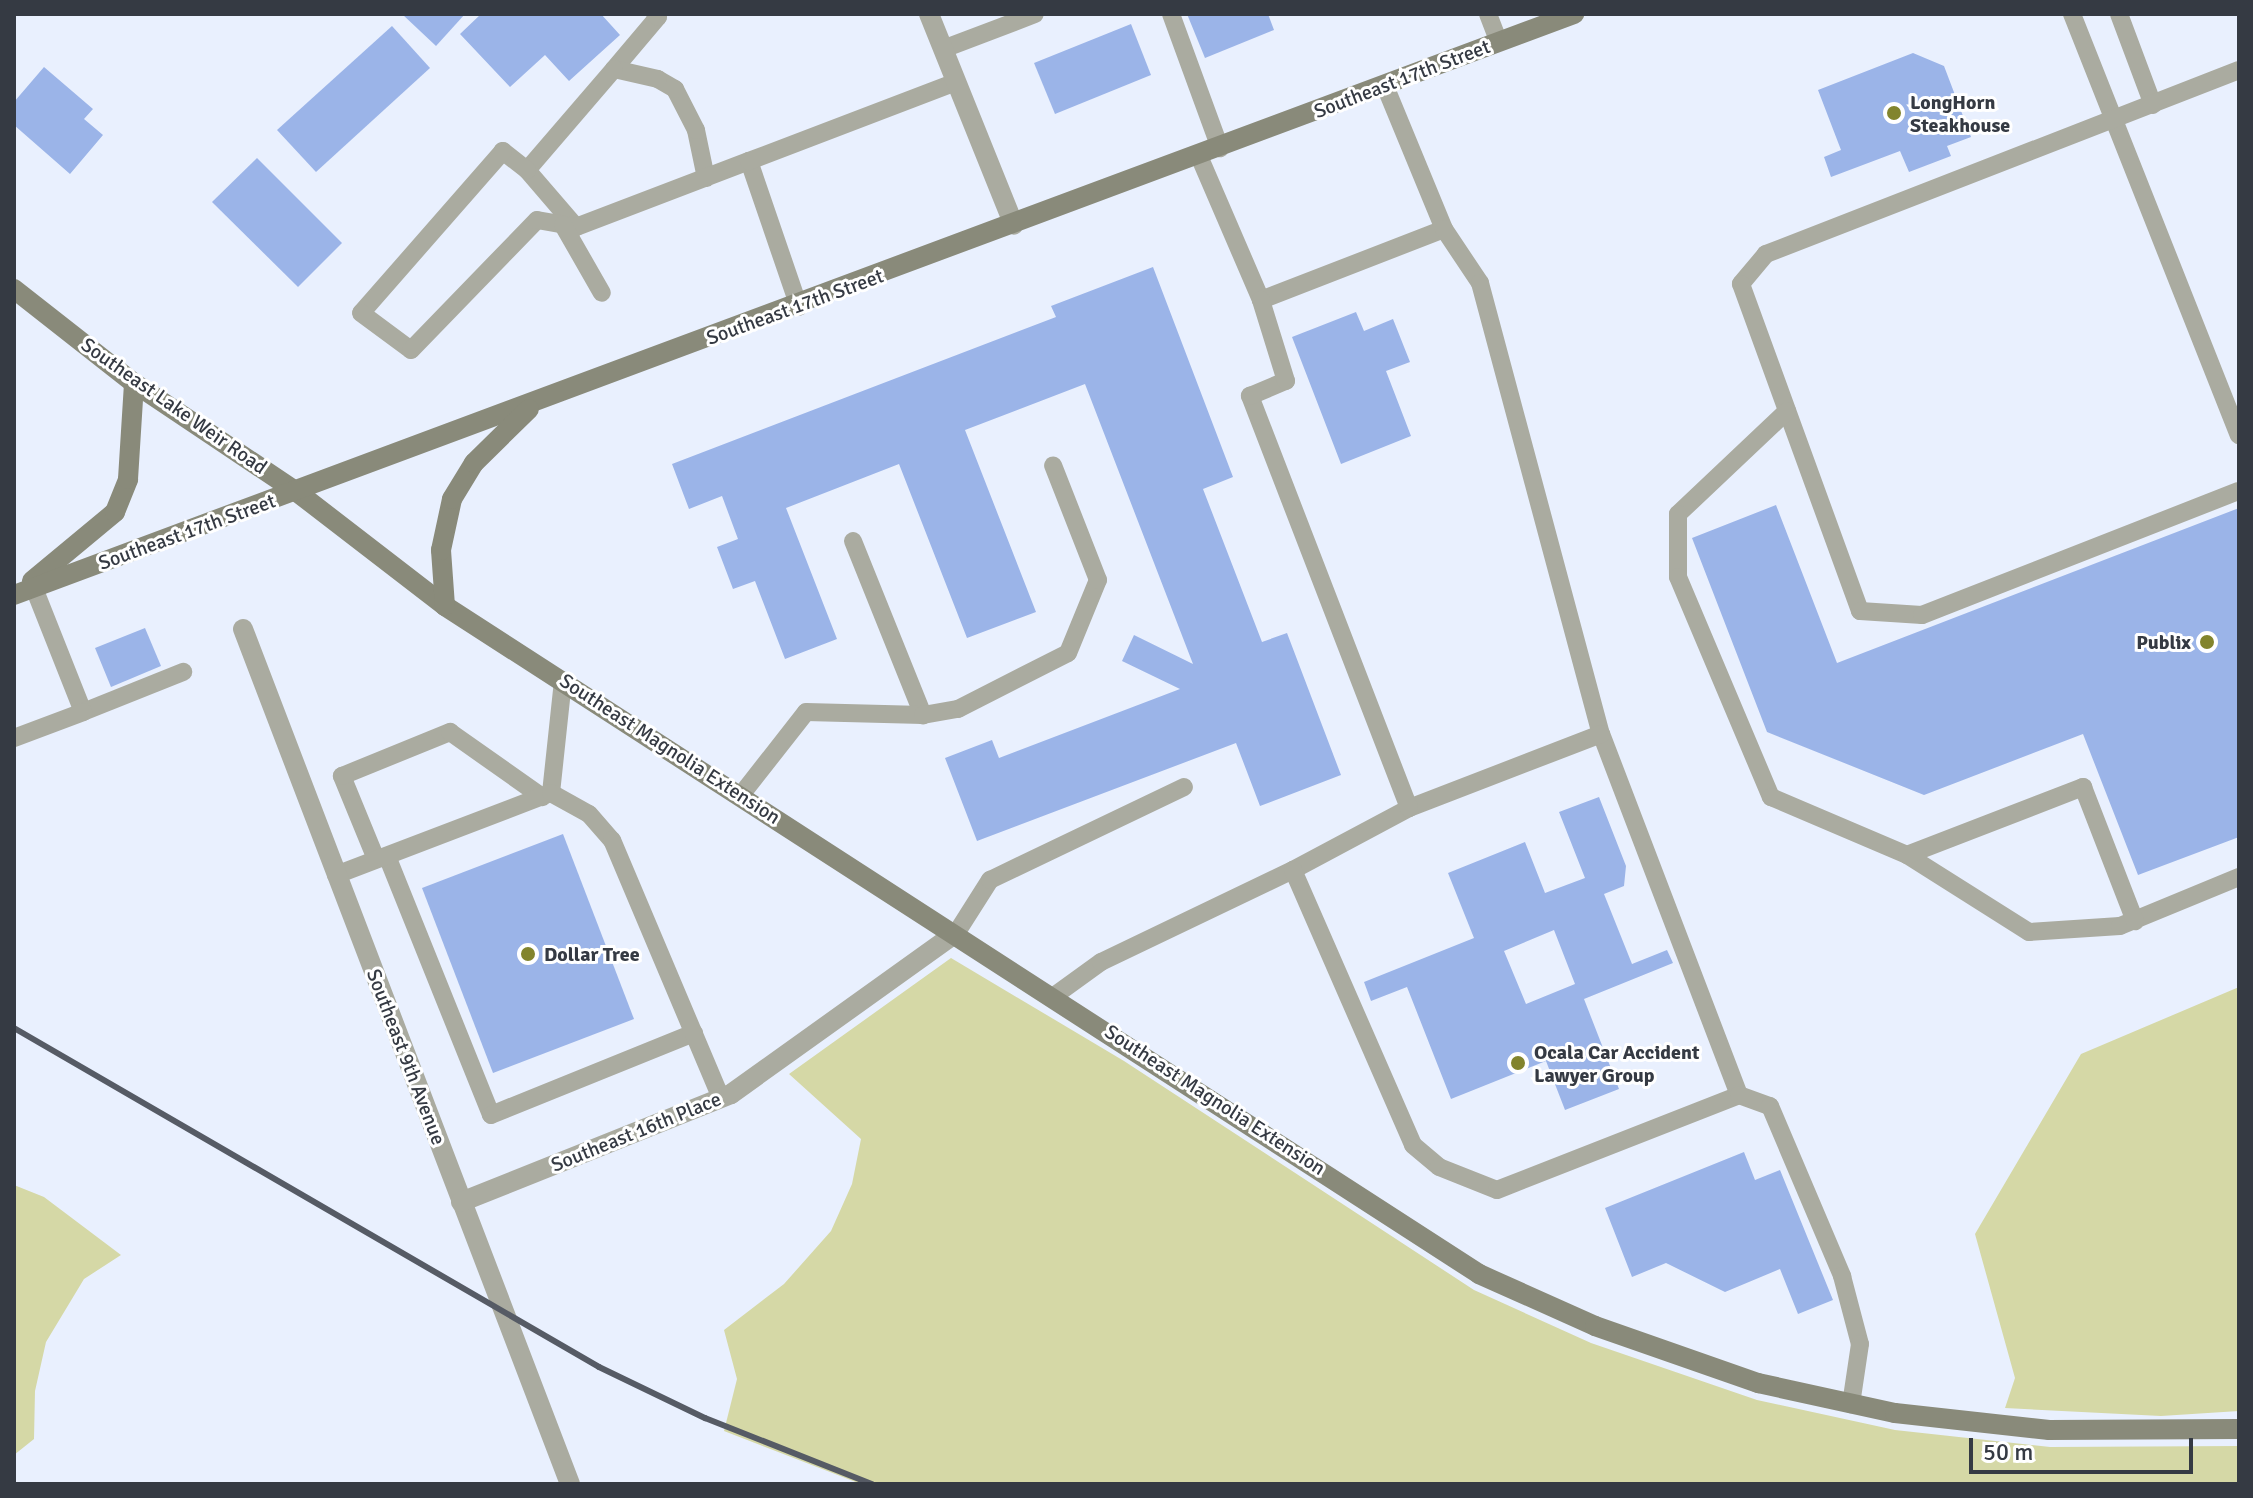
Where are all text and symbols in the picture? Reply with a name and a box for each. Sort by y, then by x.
street label: Southeast 17th Street [1311,34,1493,124]
place label: LongHorn Steakhouse [1910,90,2010,137]
marker: LongHorn Steakhouse [1885,104,1903,122]
street label: Southeast 17th Street [703,264,887,350]
street label: Southeast Lake Weir Road [76,333,272,479]
street label: Southeast 17th Street [95,489,279,575]
place label: Publix [2136,630,2191,654]
marker: Publix [2198,633,2216,651]
street label: Southeast Magnolia Extension [555,669,785,829]
place label: Dollar Tree [544,942,640,966]
marker: Dollar Tree [519,945,537,963]
street label: Southeast 9th Avenue [361,966,451,1148]
street label: Southeast Magnolia Extension [1100,1020,1330,1180]
place label: Ocala Car Accident Lawyer Group [1534,1040,1699,1087]
marker: Ocala Car Accident Lawyer Group [1509,1054,1527,1072]
street label: Southeast 16th Place [548,1087,724,1177]
scale bar [1973,1422,2197,1472]
text: 50 m [1983,1437,2033,1467]

